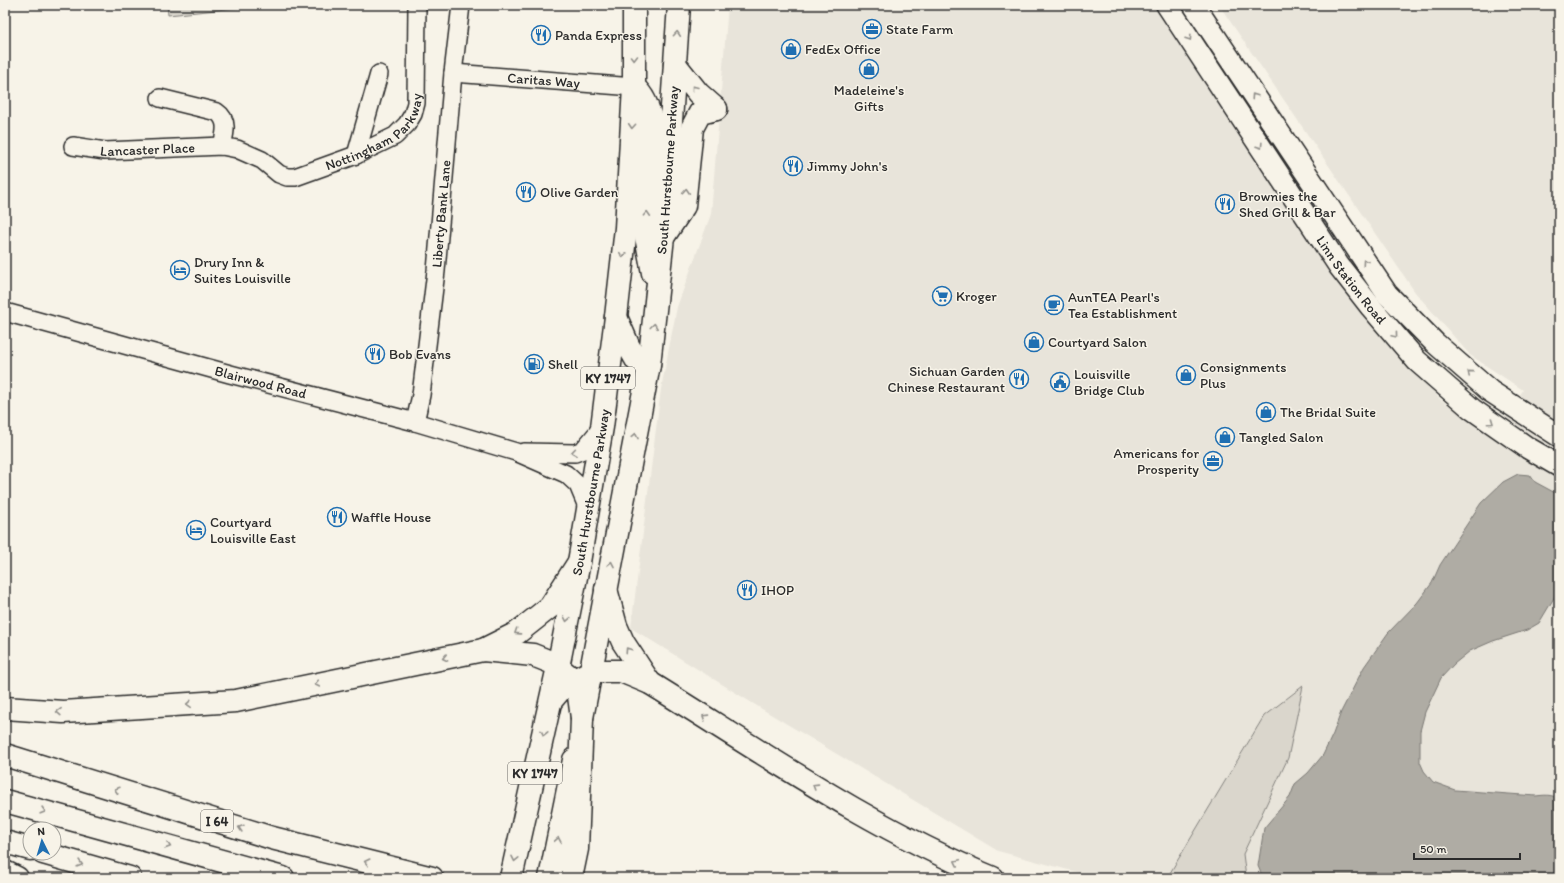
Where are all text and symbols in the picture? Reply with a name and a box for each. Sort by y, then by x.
office icon: State Farm [861,18,883,40]
place label: State Farm [886,21,954,38]
restaurant icon: Panda Express [530,24,552,46]
place label: Panda Express [555,27,642,44]
one-way arrow [673,31,682,37]
one-way arrow [1184,33,1191,40]
shop icon: FedEx Office [780,38,802,60]
place label: FedEx Office [805,41,881,58]
one-way arrow [630,55,638,61]
shop icon: Madeleine's Gifts [858,58,880,80]
street label: Caritas Way [507,69,581,91]
place label: Madeleine's Gifts [834,82,904,115]
street label: South Hurstbourne Parkway [653,85,682,255]
one-way arrow [691,86,698,93]
street label: Nottingham Parkway [323,93,425,174]
one-way arrow [1252,93,1259,100]
one-way arrow [627,123,636,129]
street label: Lancaster Place [99,139,196,160]
one-way arrow [1255,142,1262,149]
restaurant icon: Jimmy John's [782,155,804,177]
place label: Jimmy John's [807,158,888,175]
street label: Liberty Bank Lane [428,159,454,268]
restaurant icon: Olive Garden [515,181,537,203]
place label: Olive Garden [540,184,619,201]
one-way arrow [682,188,691,194]
place label: Brownies the Shed Grill & Bar [1239,188,1336,221]
restaurant icon: Brownies the Shed Grill & Bar [1214,193,1236,215]
one-way arrow [642,211,651,217]
street label: Linn Station Road [1313,232,1390,328]
one-way arrow [618,252,627,258]
place label: Drury Inn & Suites Louisville [194,254,291,287]
hotel icon: Drury Inn & Suites Louisville [169,259,191,281]
one-way arrow [1362,259,1370,266]
supermarket icon: Kroger [931,285,953,307]
place label: Kroger [956,288,997,305]
place label: AunTEA Pearl's Tea Establishment [1068,289,1177,322]
cafe icon: AunTEA Pearl's Tea Establishment [1043,294,1065,316]
one-way arrow [649,323,658,329]
one-way arrow [1390,330,1397,337]
shop icon: Courtyard Salon [1023,331,1045,353]
place label: Courtyard Salon [1048,334,1147,351]
restaurant icon: Bob Evans [364,343,386,365]
place label: Bob Evans [389,346,451,363]
fuel station icon: Shell [523,353,545,375]
place label: Shell [548,356,578,373]
place label: Consignments Plus [1200,359,1286,392]
street label: Blairwood Road [213,362,309,402]
place label: Sichuan Garden Chinese Restaurant [887,363,1005,396]
shop icon: Consignments Plus [1175,364,1197,386]
place label: Louisville Bridge Club [1074,366,1145,399]
road number: KY 1747 [581,367,635,389]
restaurant icon: Sichuan Garden Chinese Restaurant [1008,368,1030,390]
public building icon: Louisville Bridge Club [1049,371,1071,393]
one-way arrow [1467,371,1475,378]
shop icon: The Bridal Suite [1255,401,1277,423]
place label: The Bridal Suite [1280,404,1376,421]
street label: South Hurstbourne Parkway [568,408,613,577]
one-way arrow [1486,417,1493,424]
shop icon: Tangled Salon [1214,426,1236,448]
place label: Tangled Salon [1239,429,1324,446]
one-way arrow [630,433,639,440]
place label: Americans for Prosperity [1114,445,1199,478]
one-way arrow [571,447,577,456]
office icon: Americans for Prosperity [1202,450,1224,472]
restaurant icon: Waffle House [326,506,348,528]
place label: Waffle House [351,509,431,526]
place label: Courtyard Louisville East [210,514,296,547]
hotel icon: Courtyard Louisville East [185,519,207,541]
one-way arrow [606,561,614,567]
restaurant icon: IHOP [736,579,758,601]
place label: IHOP [761,582,794,599]
one-way arrow [564,616,572,622]
one-way arrow [514,627,521,635]
one-way arrow [626,648,633,655]
one-way arrow [441,653,448,661]
one-way arrow [314,680,321,688]
one-way arrow [186,700,192,709]
one-way arrow [56,708,62,716]
one-way arrow [702,714,709,722]
one-way arrow [540,729,548,736]
road number: KY 1747 [508,762,562,784]
one-way arrow [812,783,819,790]
one-way arrow [114,786,121,795]
one-way arrow [39,806,46,815]
road number: I 64 [201,810,233,832]
north arrow [22,821,62,861]
one-way arrow [238,824,245,833]
text: N [37,825,45,838]
scale bar [1414,835,1520,861]
one-way arrow [553,837,562,843]
one-way arrow [164,841,171,850]
text: 50 m [1420,842,1446,856]
one-way arrow [512,856,520,863]
one-way arrow [364,858,370,866]
one-way arrow [77,859,84,868]
one-way arrow [954,859,962,867]

